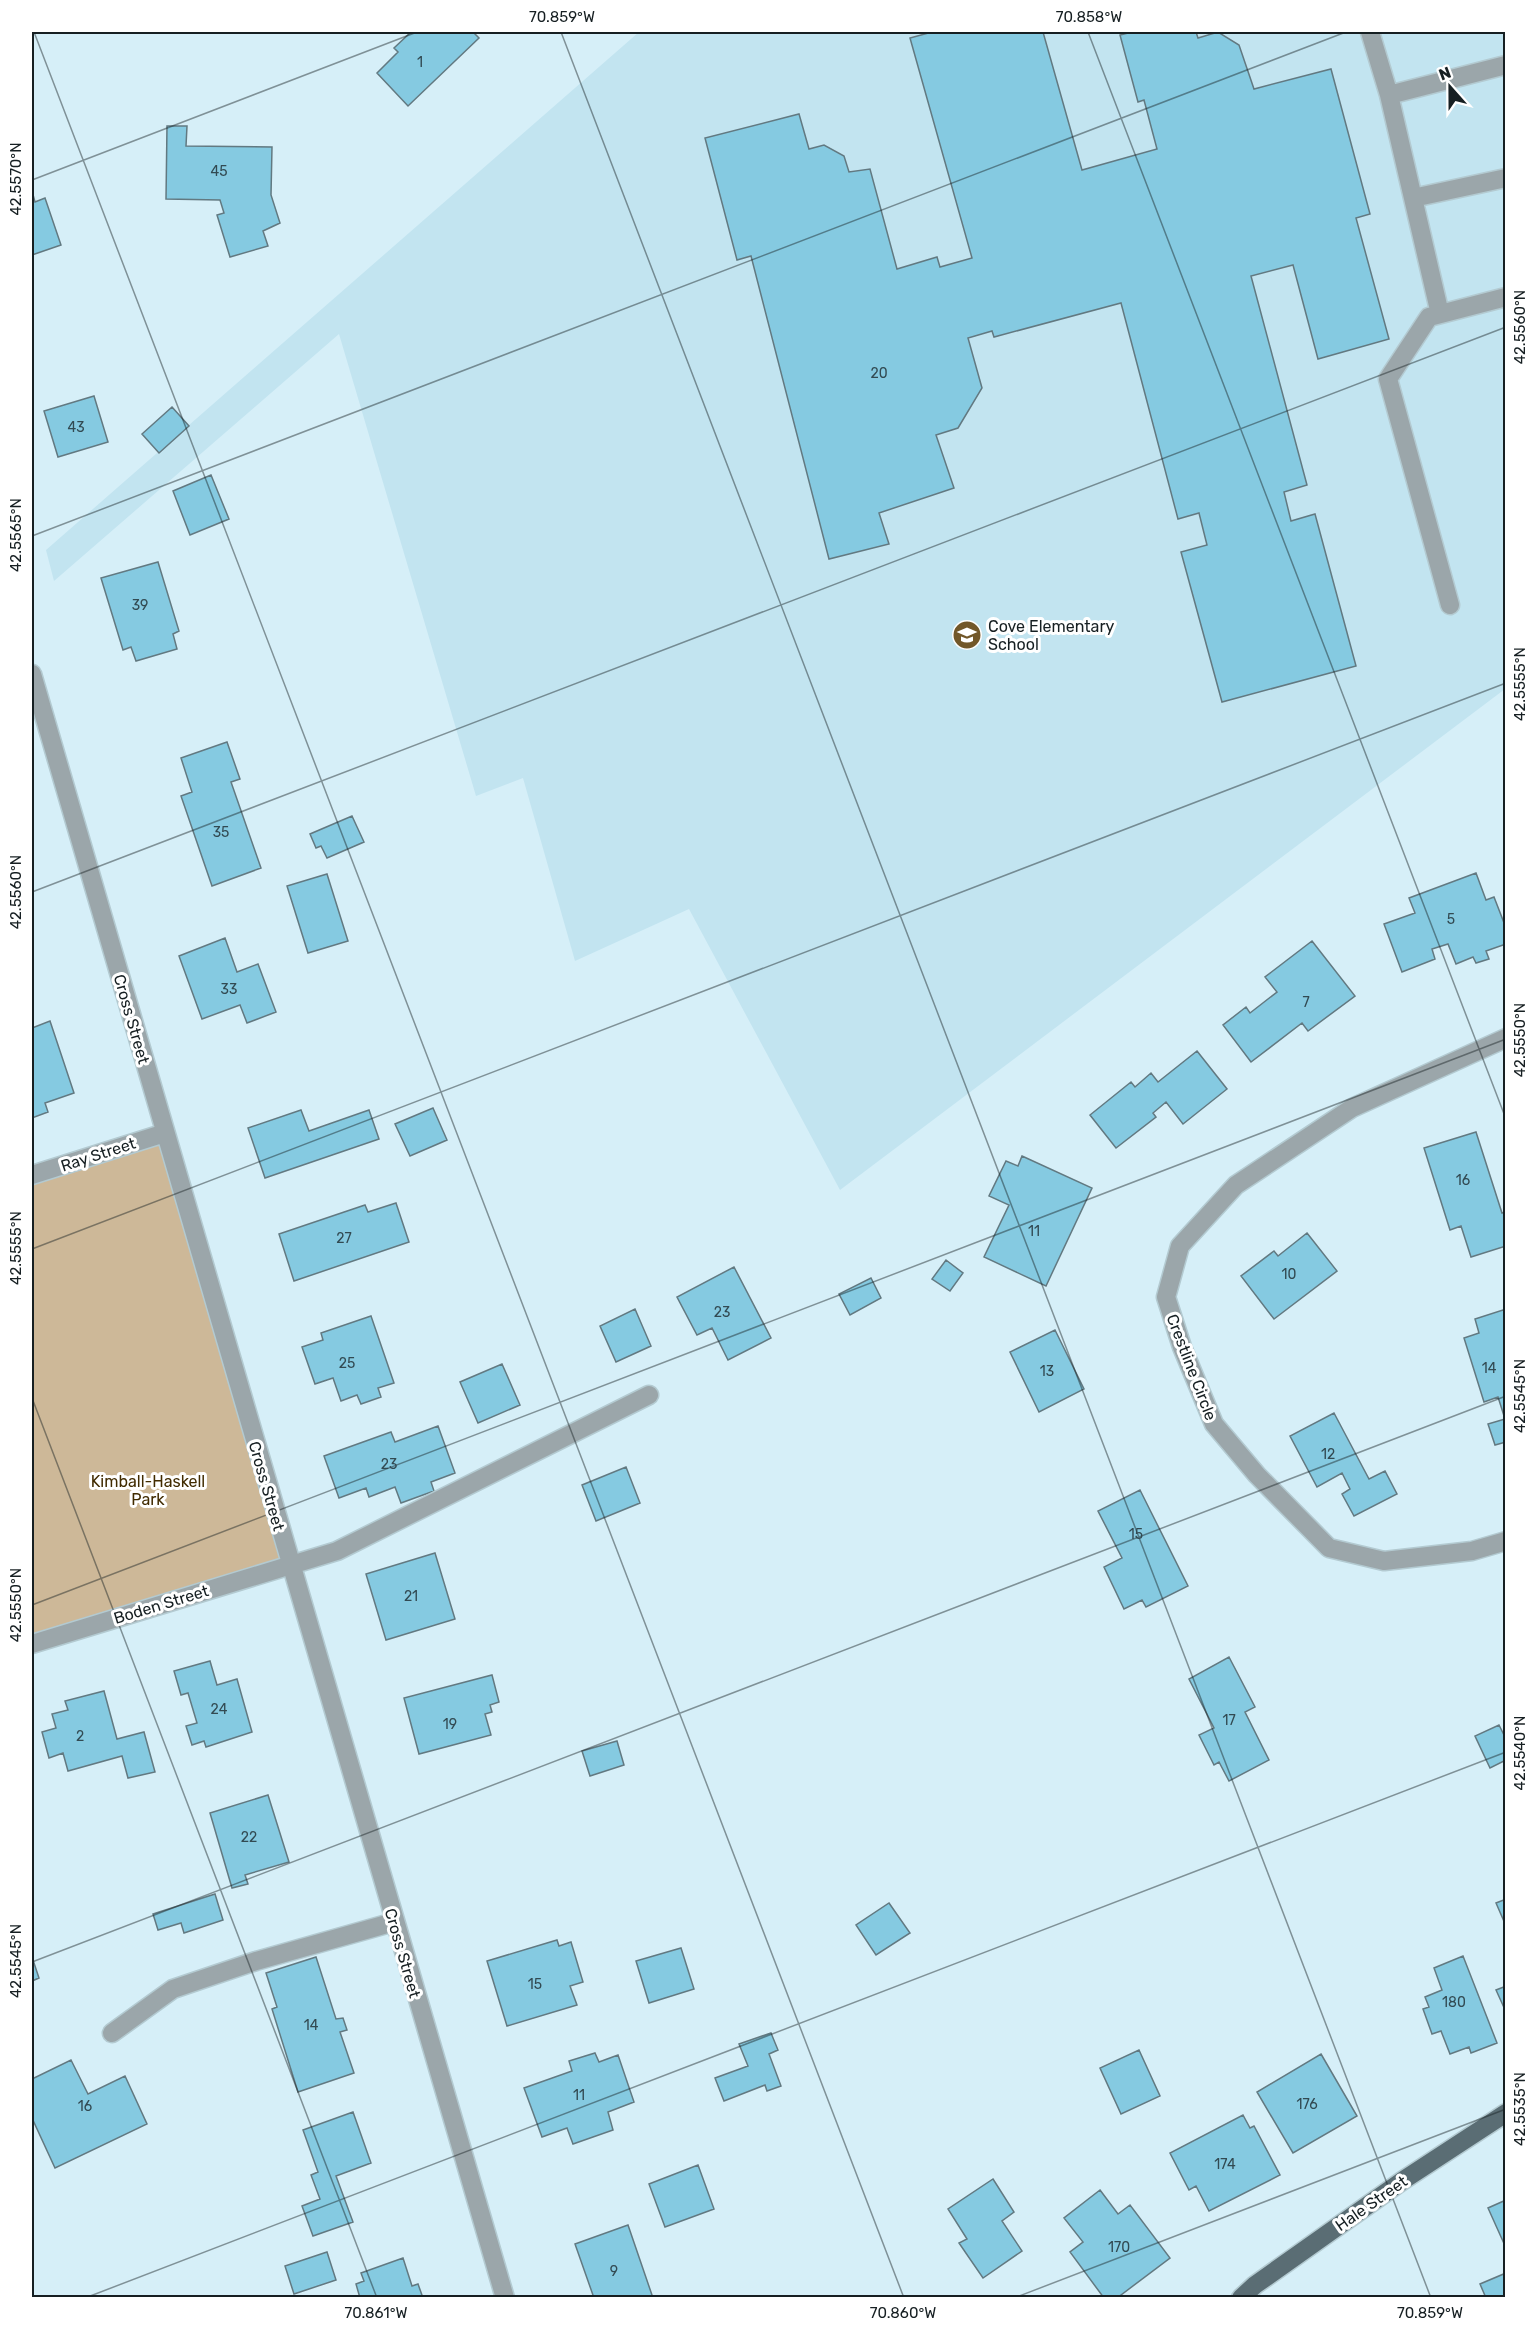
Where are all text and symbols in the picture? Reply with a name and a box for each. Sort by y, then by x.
text: 70.859°W [529,8,595,26]
text: 70.858°W [1056,8,1122,26]
house number: 1 [417,54,423,71]
north arrow [1420,57,1480,117]
text: N [1436,63,1454,84]
text: 42.5570°N [7,142,25,216]
house number: 45 [210,163,228,180]
text: 42.5560°N [1511,290,1529,364]
house number: 20 [870,365,888,382]
house number: 43 [67,419,85,436]
text: 42.5565°N [7,498,25,572]
house number: 39 [132,597,148,614]
place label: Cove Elementary School [988,617,1114,654]
school or university icon: Cove Elementary School [951,619,983,651]
text: 42.5555°N [1511,647,1529,721]
house number: 35 [213,824,229,841]
text: 42.5560°N [7,855,25,929]
house number: 5 [1447,911,1455,928]
street label: Cross Street [110,972,153,1066]
house number: 33 [221,981,237,998]
house number: 7 [1302,994,1310,1011]
text: 42.5550°N [1511,1003,1529,1077]
street label: Ray Street [58,1133,138,1176]
house number: 16 [1456,1172,1470,1189]
text: 42.5555°N [7,1211,25,1285]
house number: 11 [1028,1223,1040,1240]
house number: 27 [336,1230,352,1247]
house number: 10 [1282,1266,1297,1283]
house number: 23 [714,1304,730,1321]
street label: Crestline Circle [1163,1311,1221,1423]
house number: 25 [339,1355,355,1372]
text: 42.5545°N [1511,1359,1529,1433]
house number: 14 [1482,1360,1497,1377]
house number: 13 [1040,1363,1054,1380]
street label: Cross Street [245,1439,288,1533]
house number: 12 [1321,1446,1335,1463]
house number: 23 [381,1456,397,1473]
park label: Kimball-Haskell Park [91,1472,205,1509]
house number: 15 [1129,1526,1143,1543]
text: 42.5550°N [7,1568,25,1642]
street label: Boden Street [111,1581,211,1628]
house number: 21 [404,1588,418,1605]
house number: 24 [211,1701,228,1718]
house number: 17 [1222,1712,1236,1729]
house number: 19 [443,1716,457,1733]
text: 42.5540°N [1511,1716,1529,1790]
house number: 2 [76,1728,84,1745]
house number: 22 [241,1829,257,1846]
street label: Cross Street [381,1906,424,2000]
text: 42.5545°N [7,1924,25,1998]
house number: 15 [528,1976,542,1993]
house number: 180 [1442,1994,1466,2011]
house number: 14 [304,2017,319,2034]
text: 42.5535°N [1511,2072,1529,2146]
house number: 11 [573,2087,585,2104]
house number: 176 [1296,2096,1318,2113]
house number: 16 [78,2098,92,2115]
house number: 174 [1214,2156,1236,2173]
street label: Hale Street [1332,2172,1411,2235]
house number: 170 [1108,2239,1130,2256]
house number: 9 [610,2263,618,2280]
text: 70.861°W [344,2304,408,2322]
text: 70.860°W [870,2304,936,2322]
text: 70.859°W [1397,2304,1463,2322]

